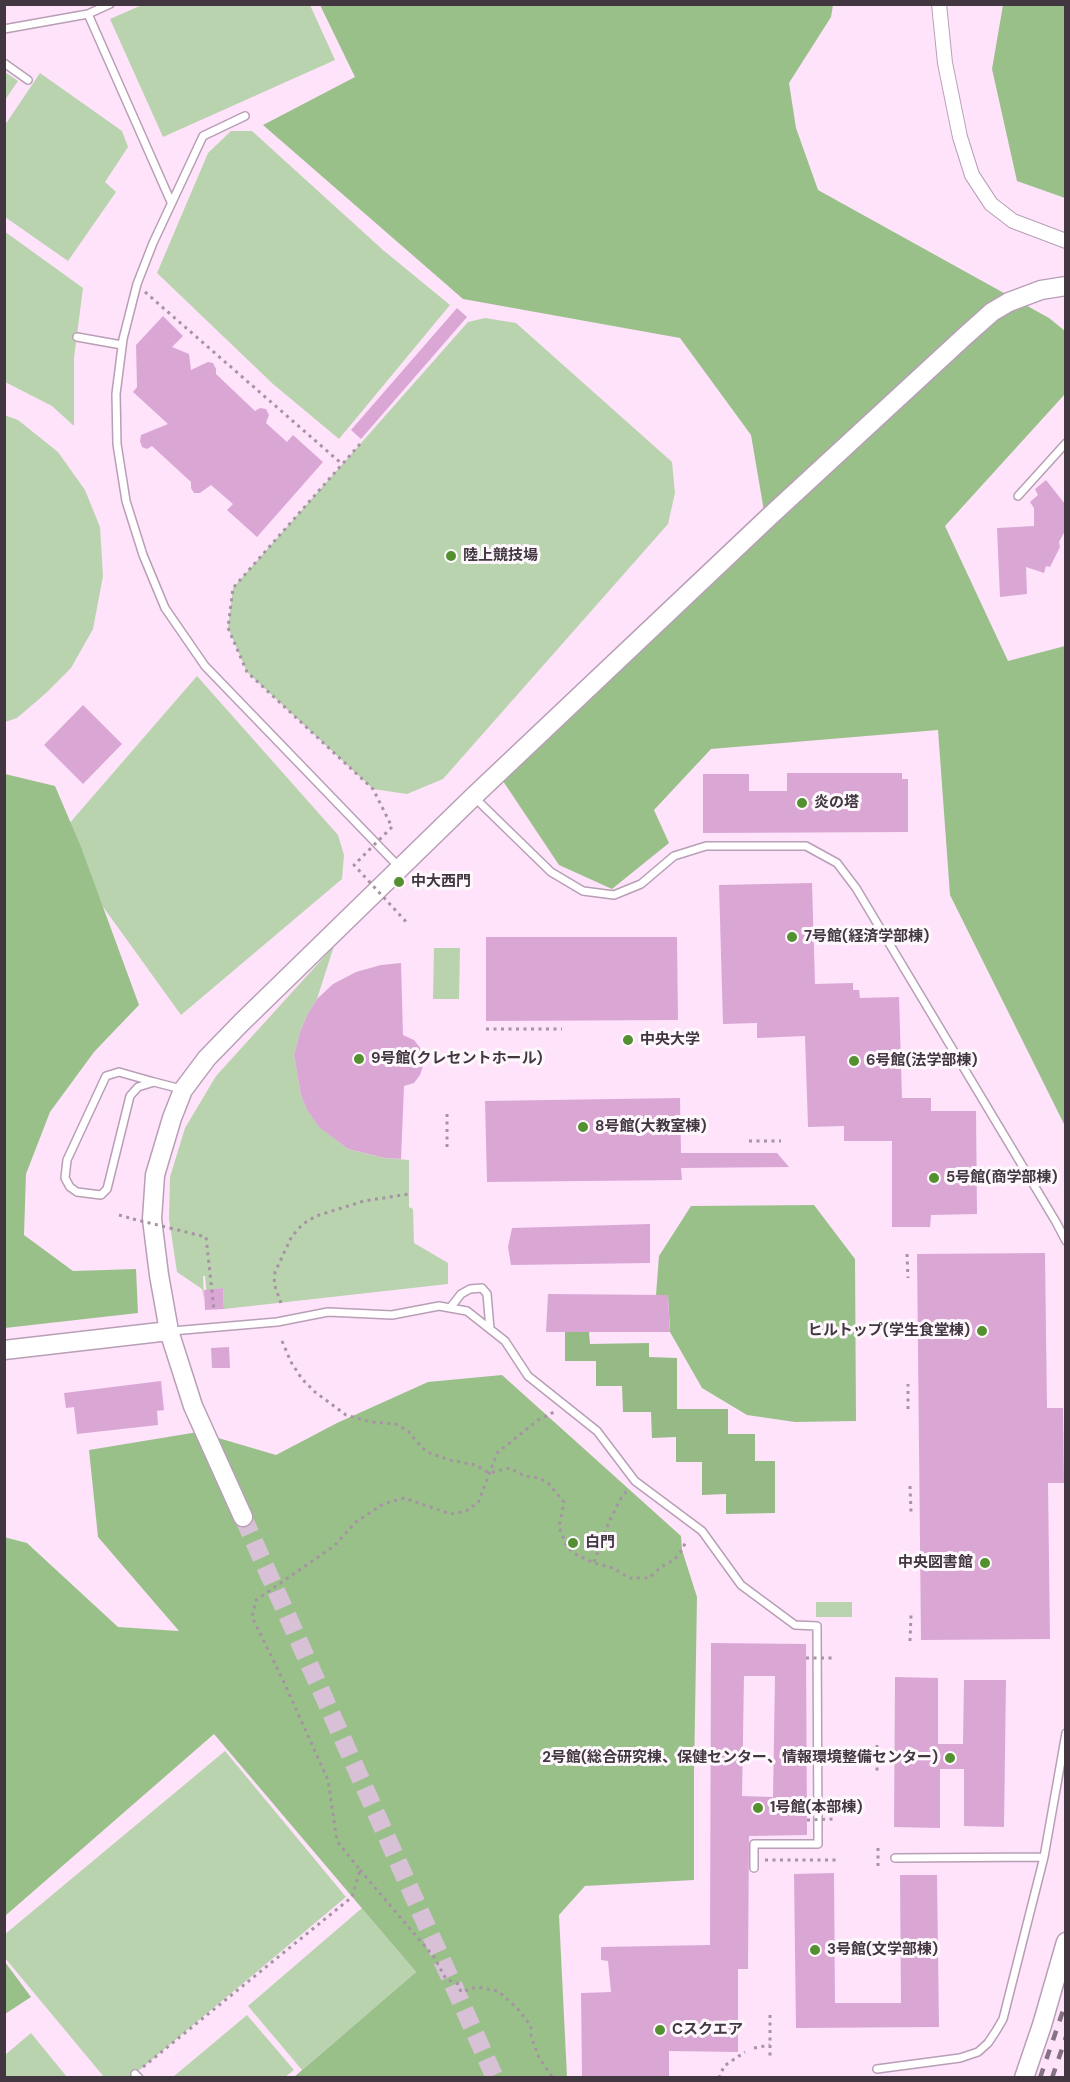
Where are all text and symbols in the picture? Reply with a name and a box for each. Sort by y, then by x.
place label: 陸上競技場 [463,547,538,565]
marker: 陸上競技場 [444,549,458,563]
place label: 炎の塔 [814,794,859,812]
marker: 炎の塔 [795,796,809,810]
place label: 中大西門 [411,873,471,891]
marker: 中大西門 [392,875,406,889]
place label: 7号館(経済学部棟) [804,928,929,946]
marker: 7号館(経済学部棟) [785,930,799,944]
place label: 中央大学 [640,1031,700,1049]
marker: 中央大学 [621,1033,635,1047]
place label: 9号館(クレセントホール) [371,1050,543,1068]
marker: 9号館(クレセントホール) [352,1052,366,1066]
place label: 6号館(法学部棟) [866,1052,978,1070]
marker: 6号館(法学部棟) [847,1054,861,1068]
place label: 8号館(大教室棟) [595,1118,707,1136]
marker: 8号館(大教室棟) [576,1120,590,1134]
place label: 5号館(商学部棟) [946,1169,1057,1187]
marker: 5号館(商学部棟) [927,1171,941,1185]
place label: ヒルトップ(学生食堂棟) [808,1322,970,1340]
marker: ヒルトップ(学生食堂棟) [975,1324,989,1338]
place label: 白門 [585,1534,615,1552]
marker: 白門 [566,1536,580,1550]
place label: 中央図書館 [898,1554,973,1572]
marker: 中央図書館 [978,1556,992,1570]
place label: 2号館(総合研究棟、保健センター、情報環境整備センター) [542,1749,938,1767]
marker: 2号館(総合研究棟、保健センター、情報環境整備センター) [943,1751,957,1765]
place label: 1号館(本部棟) [770,1799,863,1817]
marker: 1号館(本部棟) [751,1801,765,1815]
place label: 3号館(文学部棟) [827,1941,938,1959]
marker: 3号館(文学部棟) [808,1943,822,1957]
place label: Cスクエア [672,2021,743,2039]
marker: Cスクエア [653,2023,667,2037]

